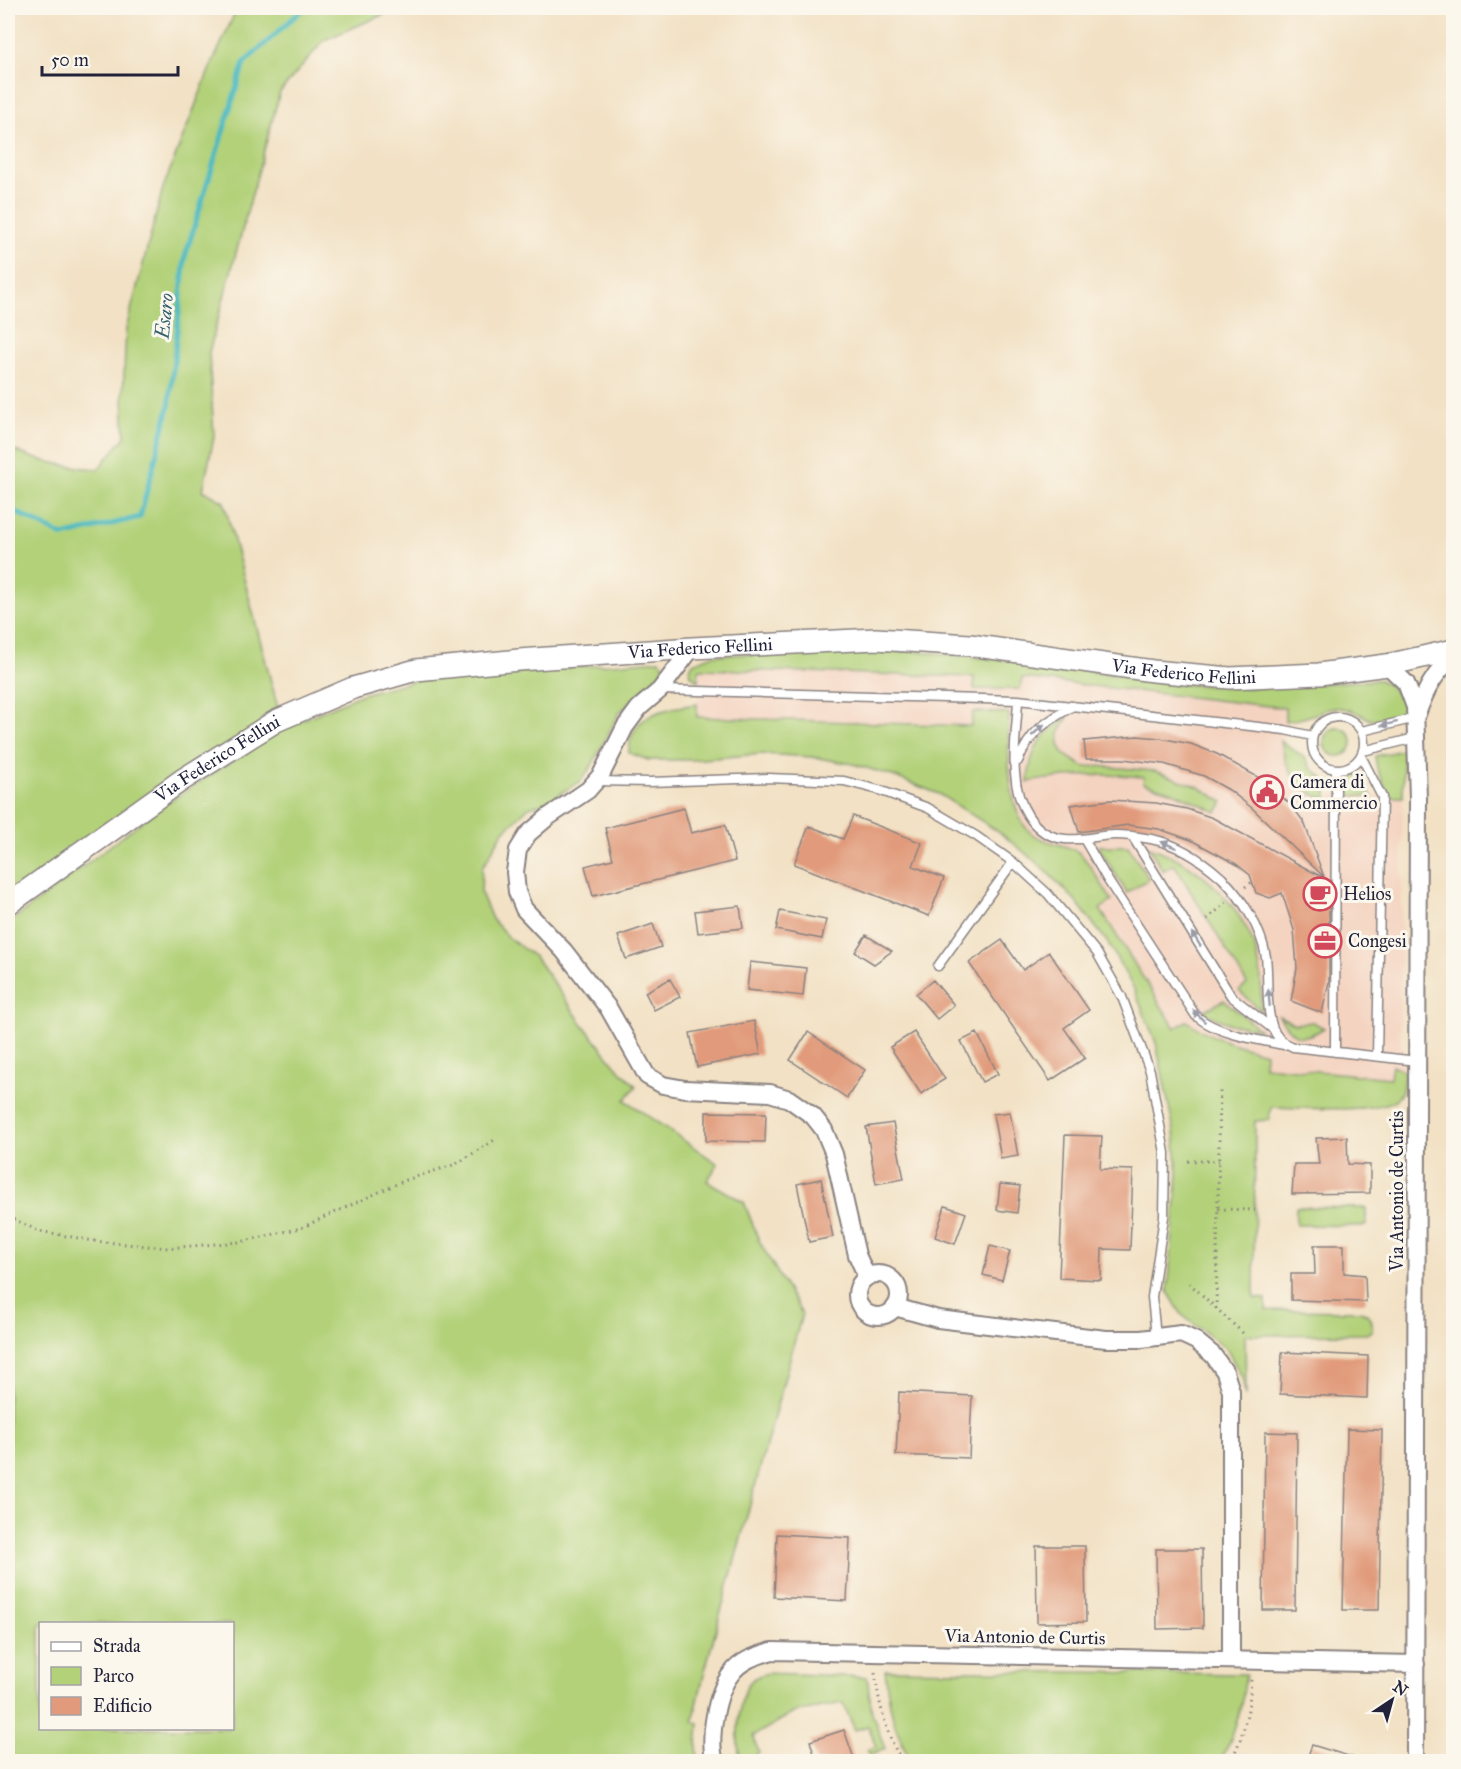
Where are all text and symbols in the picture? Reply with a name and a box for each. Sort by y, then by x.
scale bar [42,39,178,77]
text: 50 m [51,49,89,71]
water label: Esaro [150,292,178,341]
street label: Via Federico Fellini [626,633,773,663]
street label: Via Federico Fellini [1109,654,1257,689]
street label: Via Federico Fellini [149,710,283,808]
one-way arrow [1379,720,1398,730]
one-way arrow [1030,723,1045,737]
place label: Camera di Commercio [1290,771,1377,814]
public building icon: Camera di Commercio [1249,774,1285,810]
one-way arrow [1160,840,1178,850]
cafe icon: Helios [1302,876,1338,912]
place label: Helios [1343,883,1391,905]
office icon: Congesi [1307,923,1343,959]
place label: Congesi [1348,930,1407,953]
one-way arrow [1190,931,1201,947]
one-way arrow [1264,988,1274,1007]
one-way arrow [1192,1009,1206,1024]
street label: Via Antonio de Curtis [1386,1111,1408,1272]
legend [39,1622,234,1730]
street label: Via Antonio de Curtis [943,1625,1106,1649]
text: Strada [93,1635,141,1657]
text: Parco [93,1665,134,1687]
north arrow [1362,1670,1422,1730]
text: N [1389,1677,1412,1700]
text: Edificio [93,1695,152,1717]

